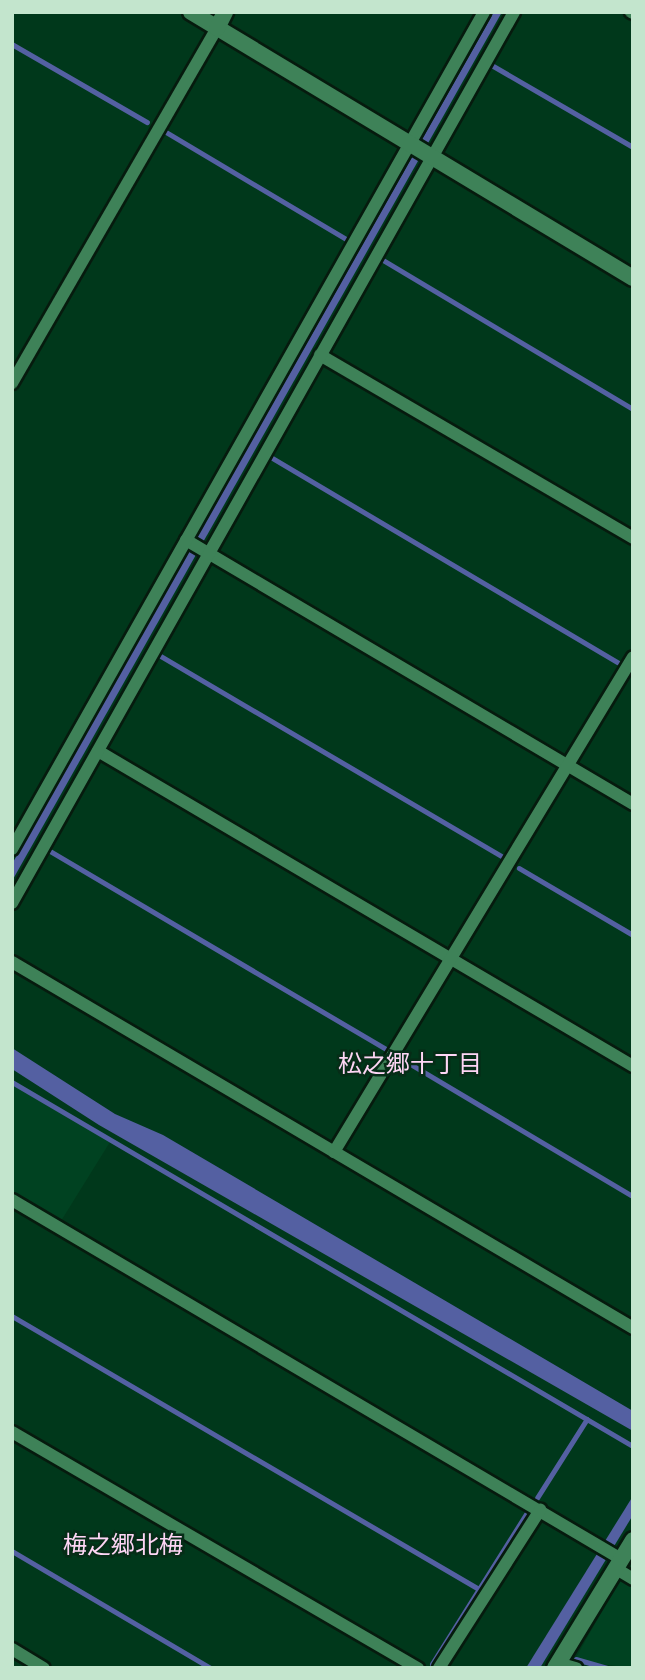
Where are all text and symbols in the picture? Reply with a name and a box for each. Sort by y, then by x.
district label: 松之郷十丁目 [338,1050,482,1078]
district label: 梅之郷北梅 [63,1531,183,1559]

